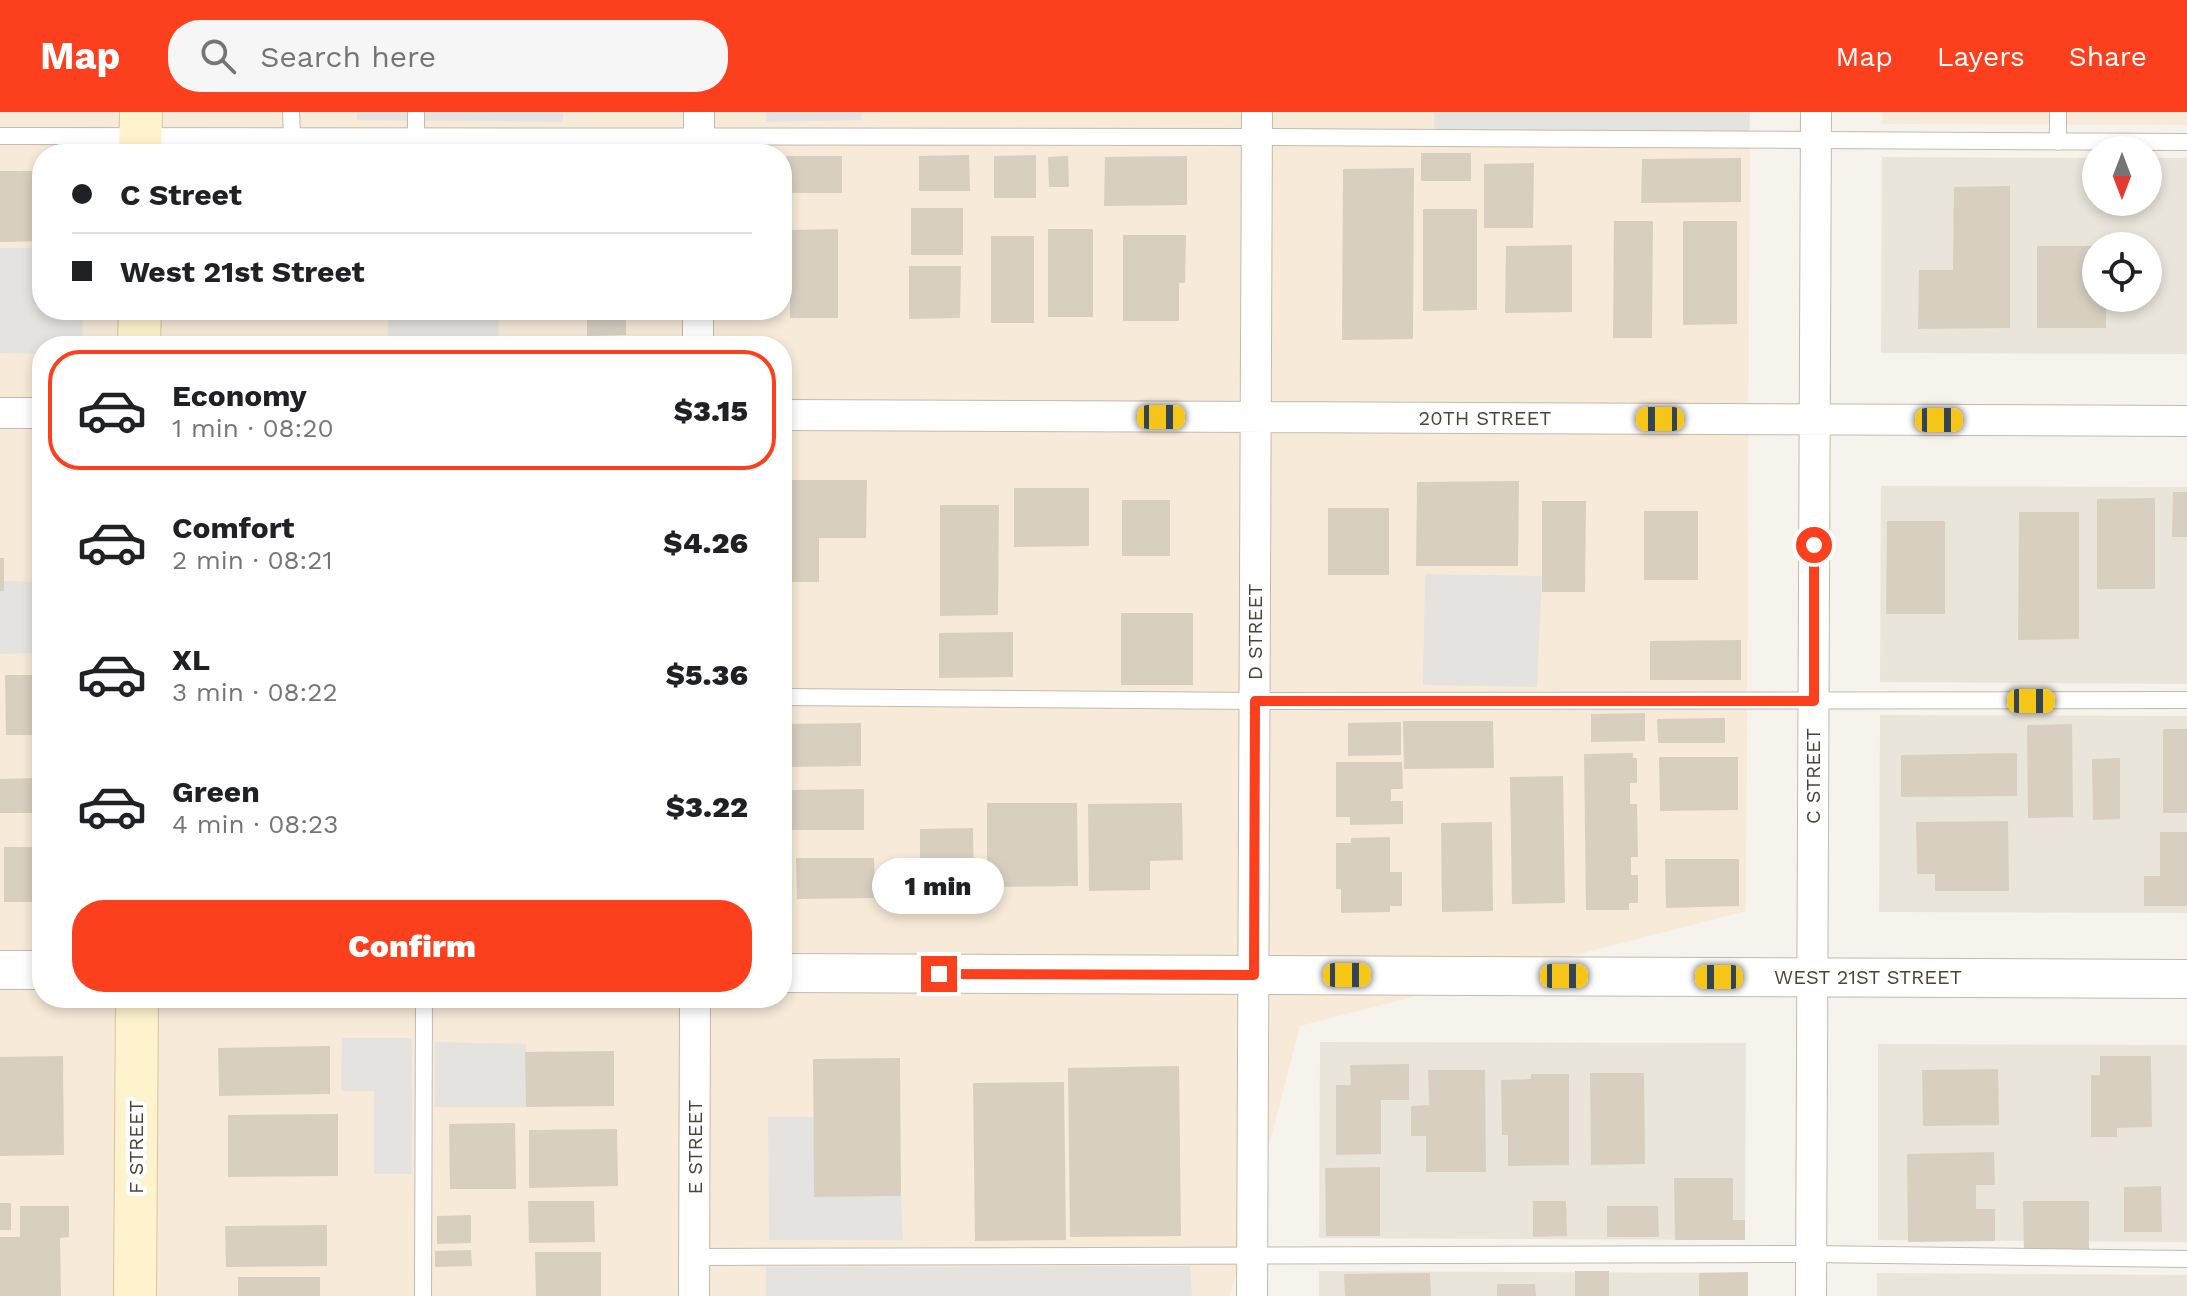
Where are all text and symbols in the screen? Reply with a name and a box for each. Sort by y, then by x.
search box [168,20,728,92]
text: Map [40,34,120,78]
icon: search [196,34,240,78]
text: Search here [260,39,436,74]
text: Map [1836,40,1893,73]
text: Layers [1937,40,2025,73]
text: Share [2069,40,2147,73]
north arrow [2082,136,2162,216]
map controls [2082,136,2162,312]
text: C Street [120,177,242,212]
button: locate [2082,232,2162,312]
text: West 21st Street [120,254,365,289]
icon: car [76,374,148,446]
text: Economy [172,378,307,413]
text: $3.15 [674,393,748,428]
car [1137,405,1185,429]
street label: 20TH STREET [1419,406,1551,430]
car [1636,407,1684,431]
car [1915,408,1963,432]
text: 1 min · 08:20 [172,413,334,443]
icon: car [76,506,148,578]
text: Comfort [172,510,294,545]
text: $4.26 [663,525,748,560]
route start [1796,527,1832,563]
text: 2 min · 08:21 [172,545,333,575]
street label: D STREET [1243,584,1267,680]
icon: car [76,638,148,710]
text: XL [172,642,210,677]
text: $5.36 [666,657,748,692]
text: 3 min · 08:22 [172,677,338,707]
car [2007,689,2055,713]
street label: C STREET [1801,728,1825,824]
icon: car [76,770,148,842]
text: Green [172,774,260,809]
text: $3.22 [666,789,748,824]
text: 4 min · 08:23 [172,809,338,839]
callout: 1 min [873,858,1005,914]
text: 1 min [905,871,971,901]
button: Confirm [72,900,752,992]
route end [921,956,957,992]
car [1323,963,1371,987]
car [1540,964,1588,988]
car [1695,965,1743,989]
street label: WEST 21ST STREET [1774,965,1962,989]
street label: F STREET [124,1100,148,1194]
street label: E STREET [683,1100,707,1194]

